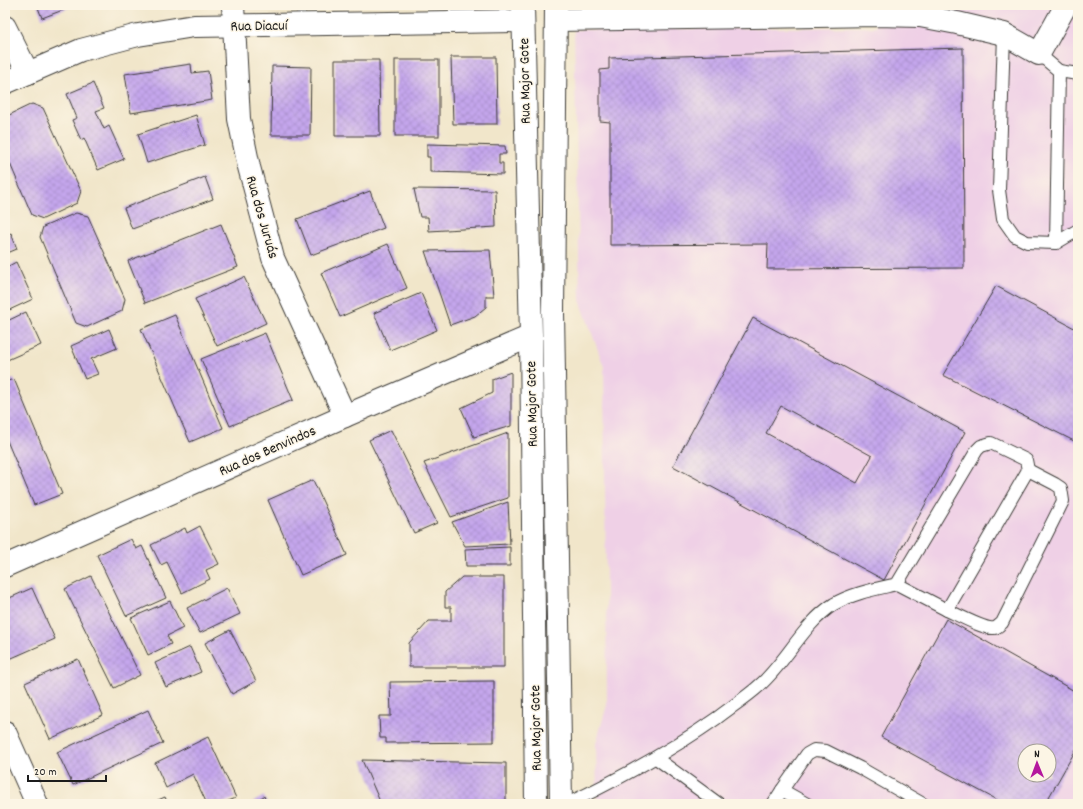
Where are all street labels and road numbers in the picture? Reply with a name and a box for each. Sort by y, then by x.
street label: Rua Diacuí [230,15,289,38]
street label: Rua Major Gote [514,37,538,124]
street label: Rua dos Juruás [239,173,283,262]
street label: Rua Major Gote [521,360,545,447]
street label: Rua dos Benvindos [216,421,320,483]
street label: Rua Major Gote [525,684,549,771]

